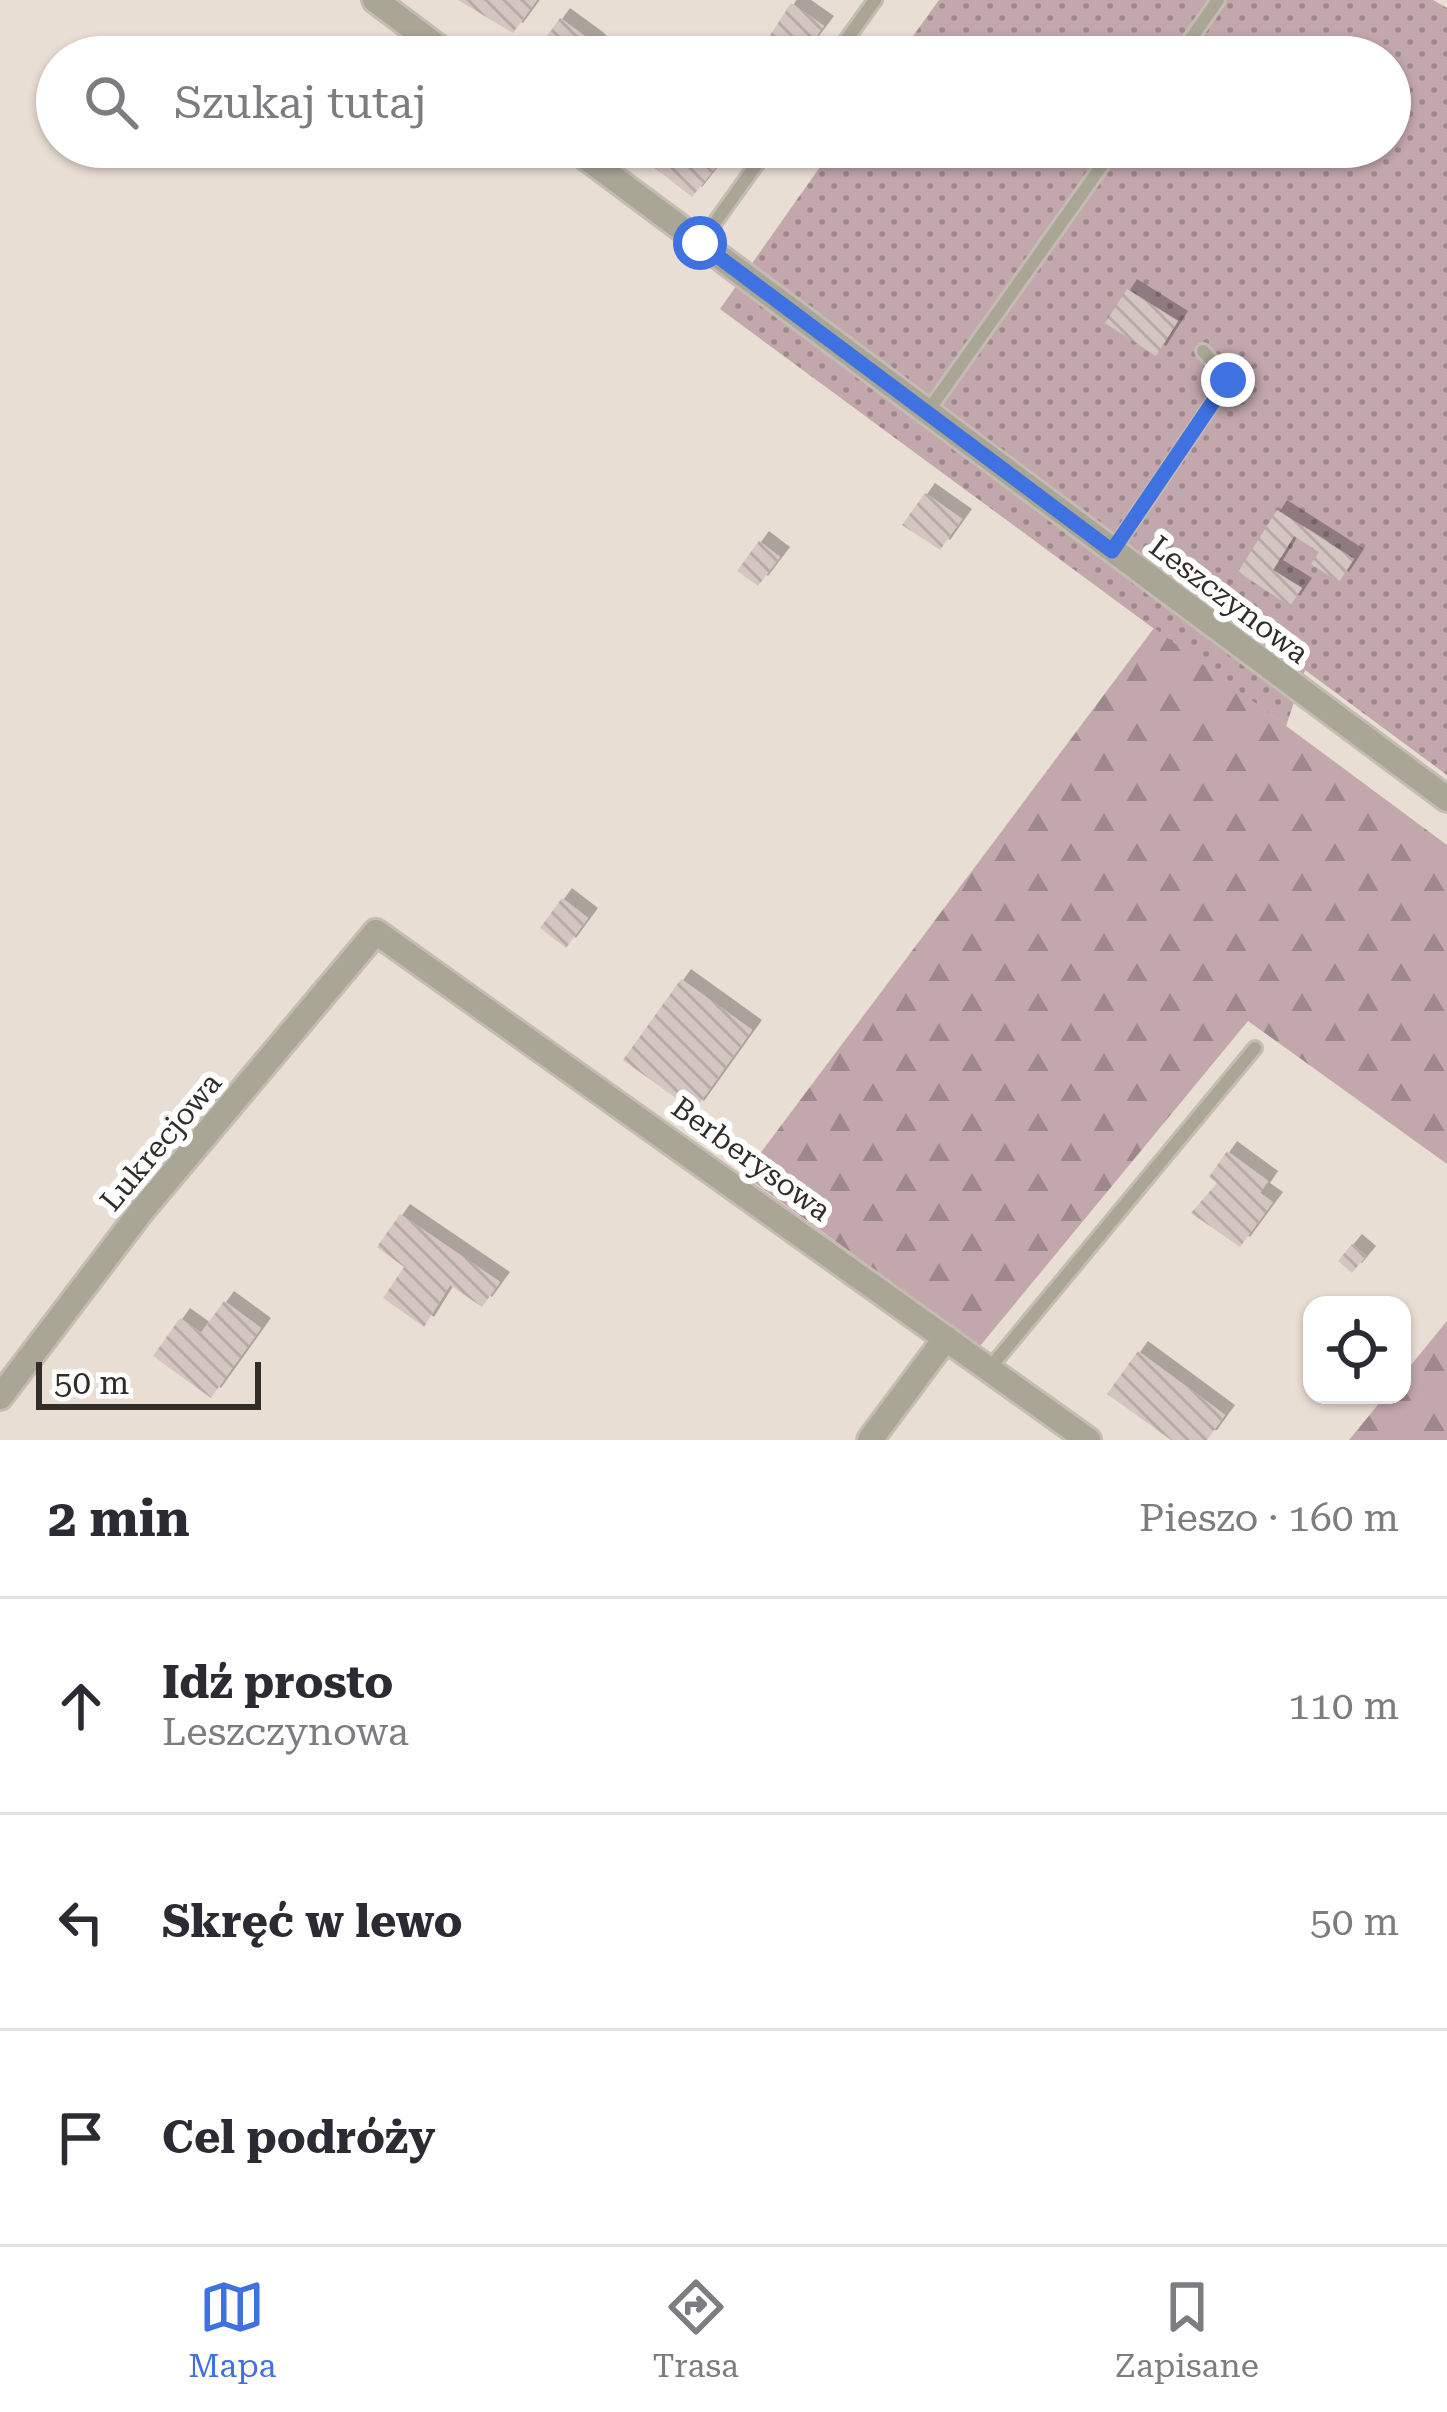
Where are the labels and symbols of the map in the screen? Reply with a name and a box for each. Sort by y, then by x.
route start [673,216,727,270]
route end [1201,353,1255,407]
street label: Leszczynowa [1143,528,1316,671]
street label: Lukrecjowa [93,1066,228,1218]
street label: Berberysowa [665,1089,838,1228]
scale bar [36,1356,261,1409]

